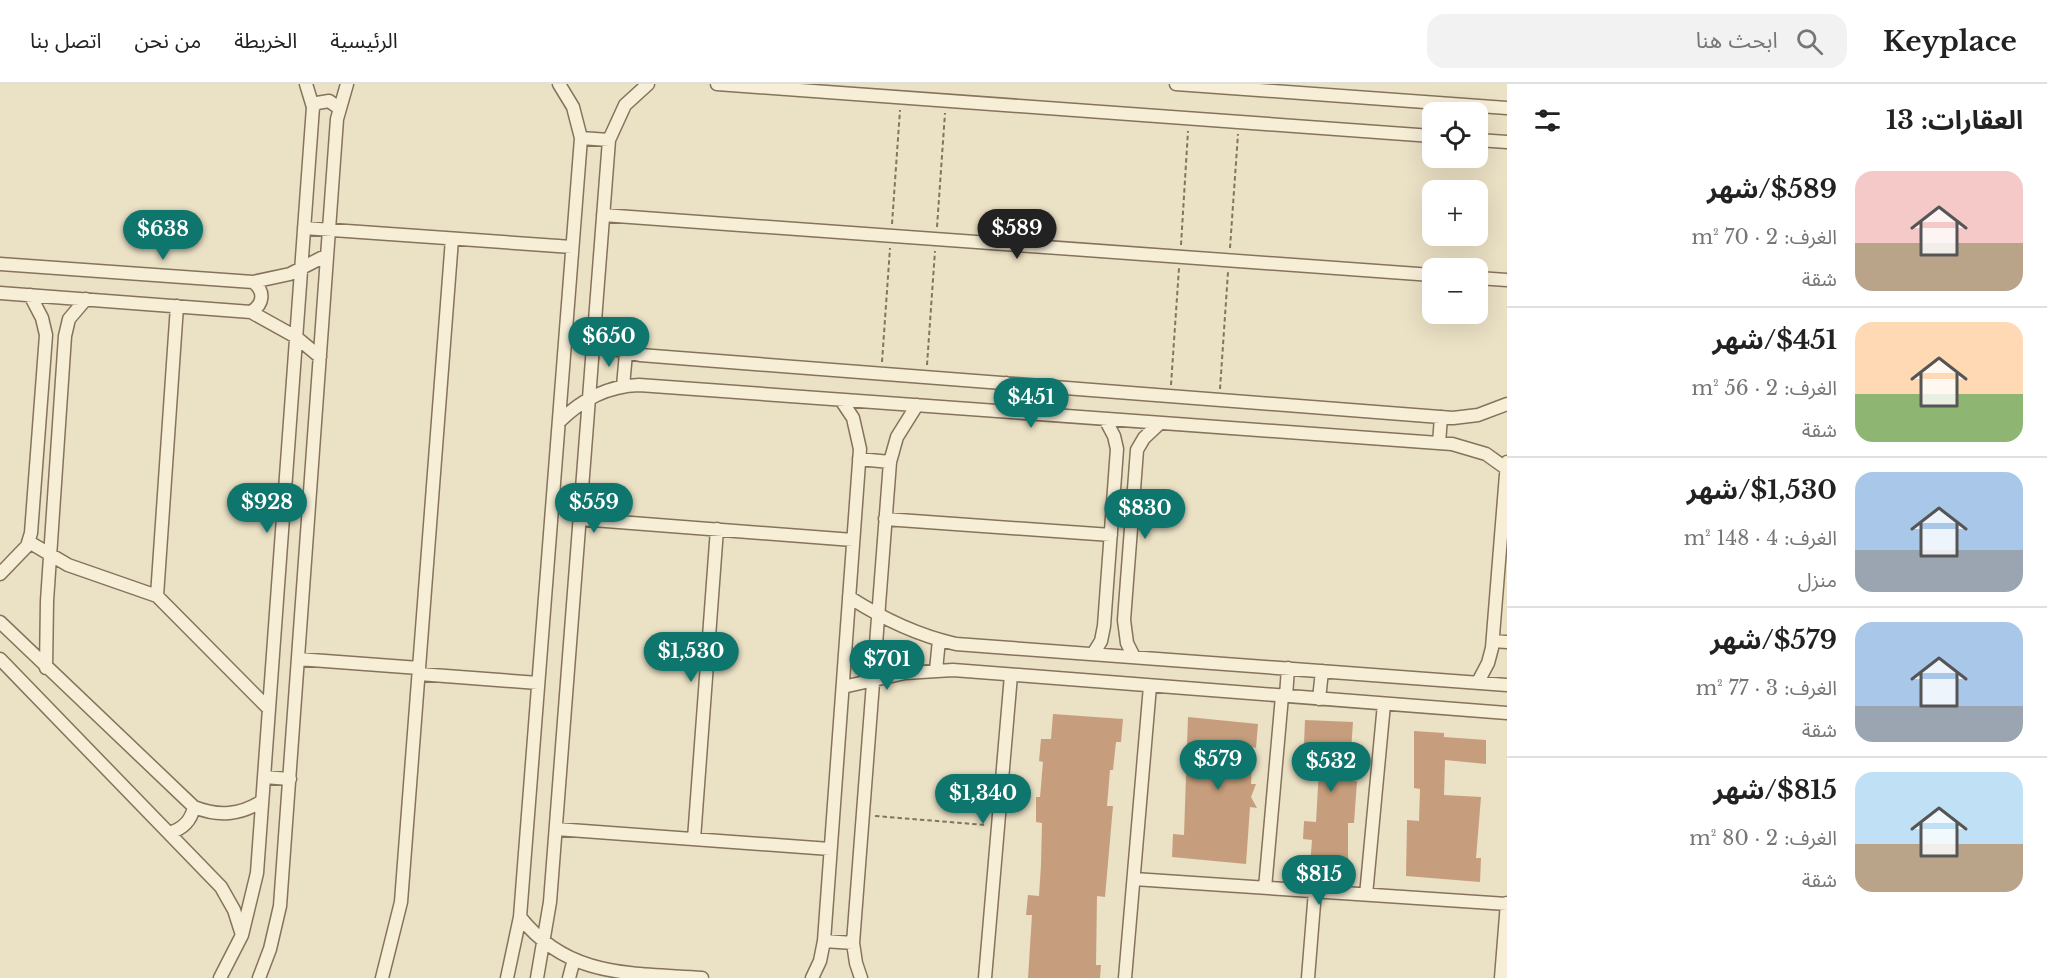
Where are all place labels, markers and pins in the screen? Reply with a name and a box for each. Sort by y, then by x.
pin: $589 [981,209,1053,260]
pin: $638 [127,210,199,261]
pin: $650 [573,317,645,368]
pin: $451 [995,378,1067,429]
pin: $928 [231,483,303,534]
pin: $559 [558,483,630,534]
pin: $830 [1109,489,1181,540]
pin: $1,530 [642,632,740,683]
pin: $701 [851,640,923,691]
pin: $579 [1182,740,1254,791]
pin: $532 [1295,742,1367,793]
pin: $1,340 [934,774,1032,825]
pin: $815 [1283,855,1355,906]

